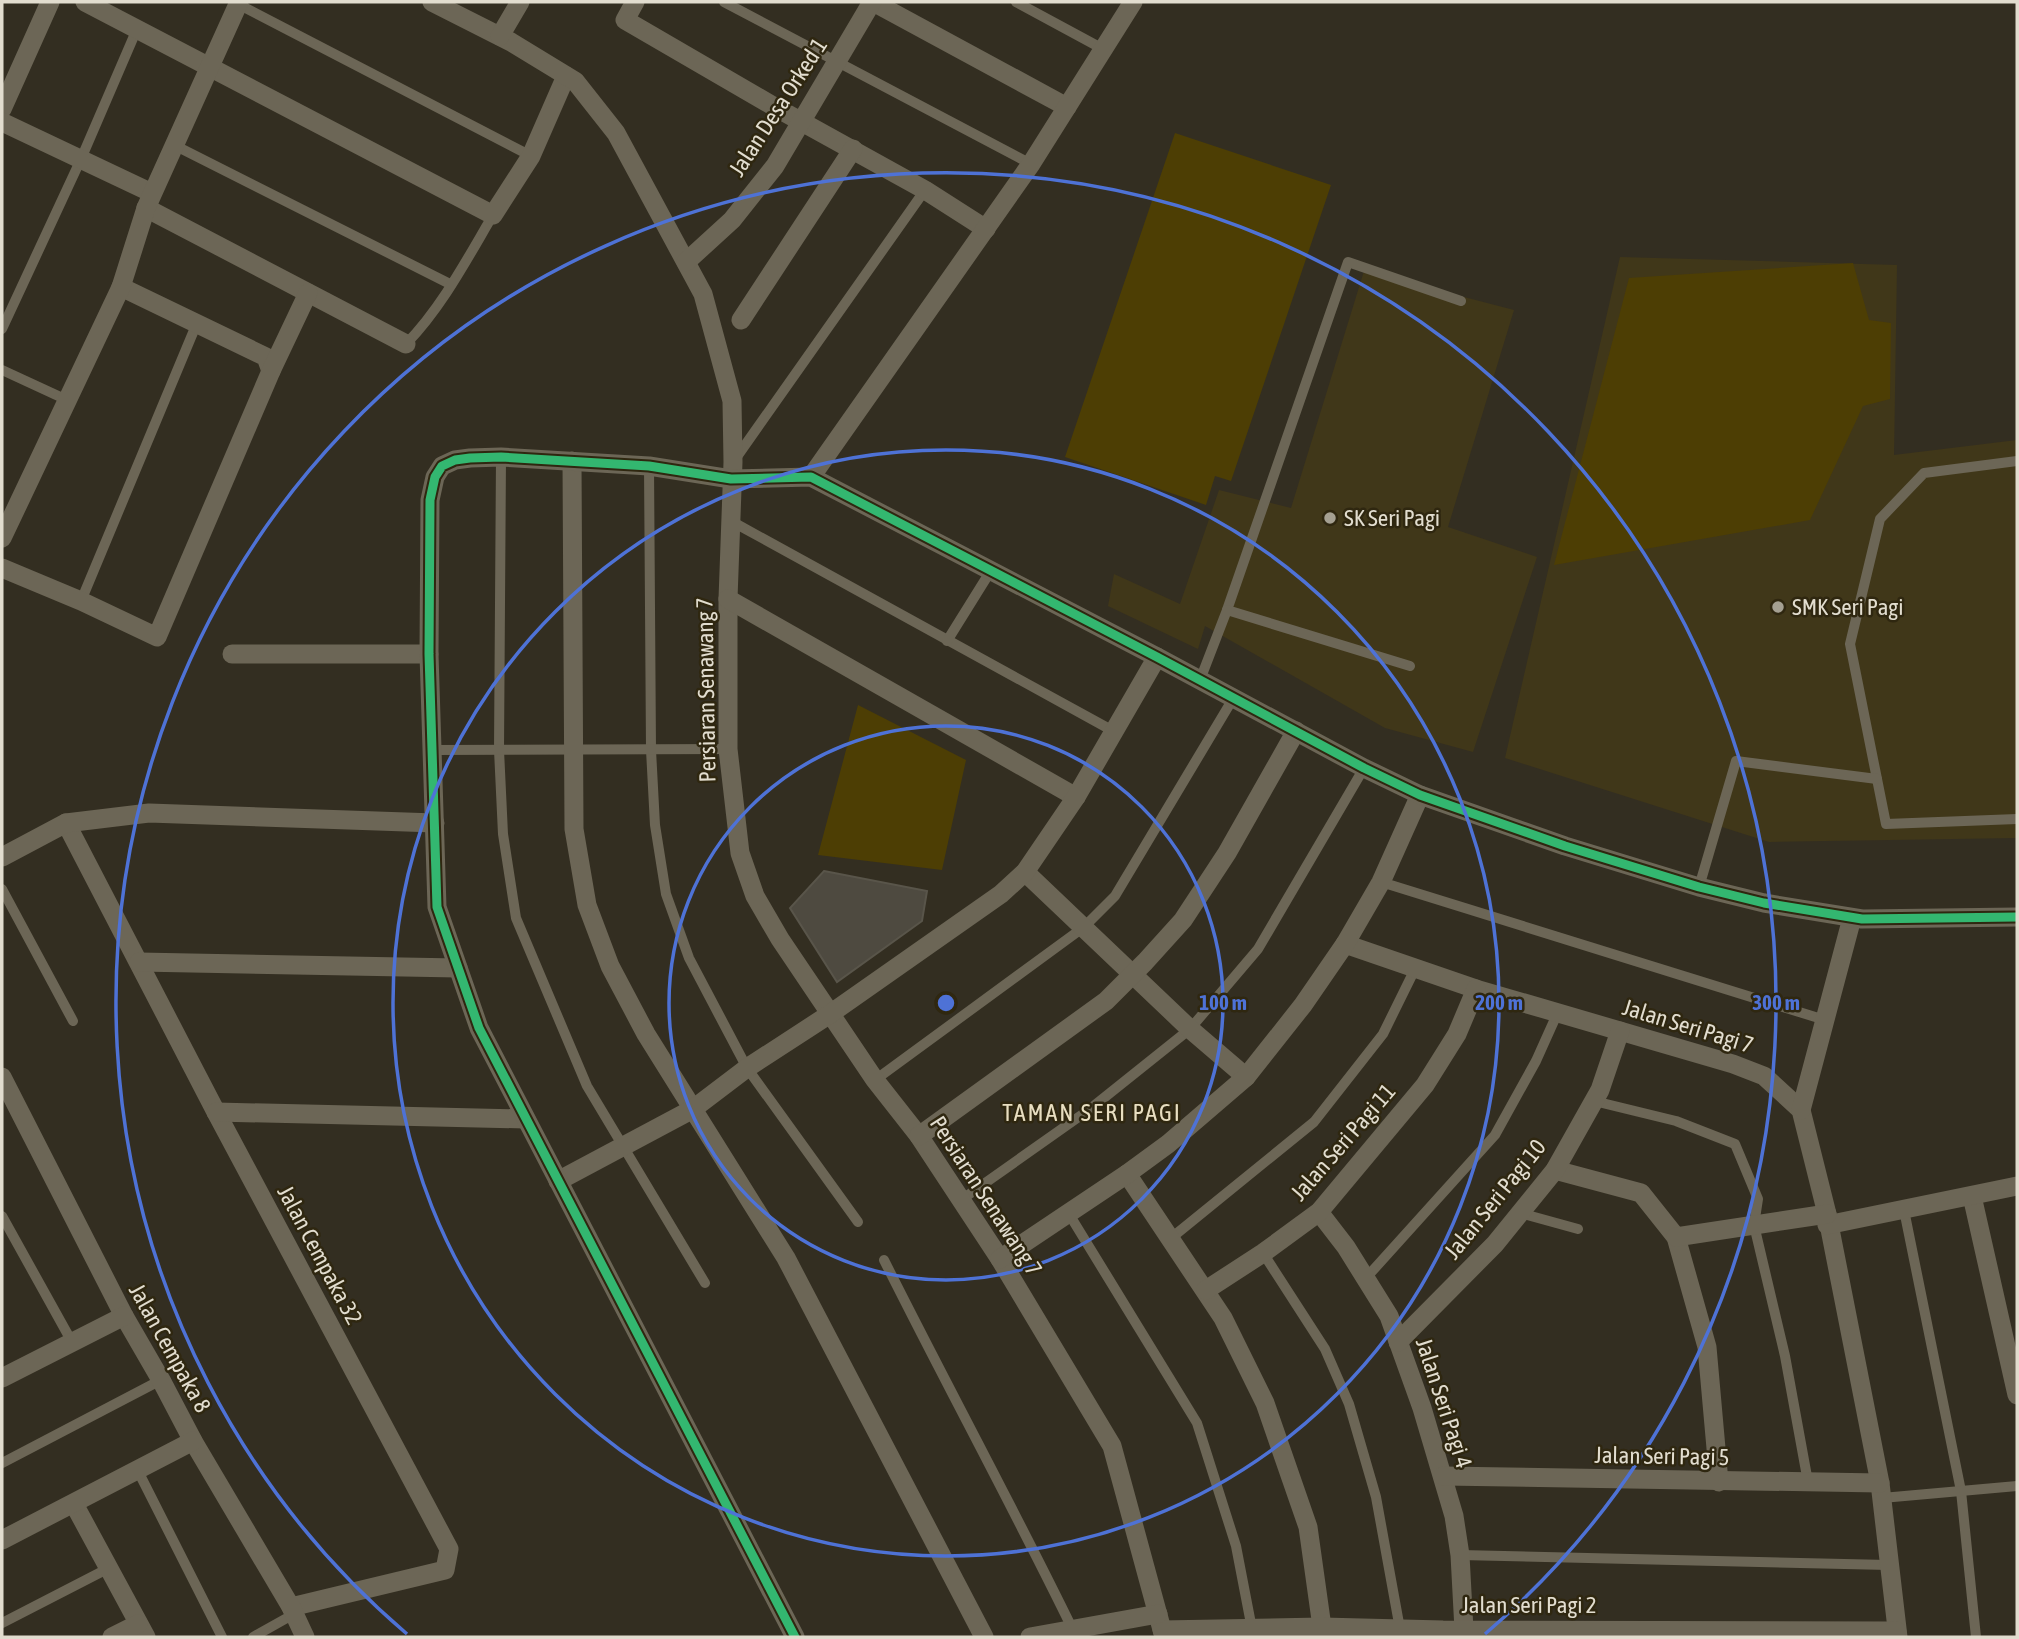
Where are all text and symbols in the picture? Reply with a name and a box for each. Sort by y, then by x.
street label: Jalan Desa Orked 1 [724,33,832,181]
place label: SK Seri Pagi [1344,505,1440,531]
marker: SK Seri Pagi [1322,510,1338,526]
place label: SMK Seri Pagi [1792,594,1904,620]
street label: Persiaran Senawang 7 [691,597,721,783]
marker: SMK Seri Pagi [1770,599,1786,615]
text: 100 m [1199,990,1247,1014]
text: 200 m [1475,990,1523,1014]
text: 300 m [1752,990,1800,1014]
centre of rings [934,991,958,1015]
street label: Jalan Seri Pagi 7 [1620,994,1756,1058]
street label: Jalan Seri Pagi 11 [1285,1078,1401,1206]
district label: TAMAN SERI PAGI [1002,1099,1182,1126]
street label: Persiaran Senawang 7 [925,1111,1047,1281]
street label: Jalan Seri Pagi 10 [1439,1134,1551,1264]
street label: Jalan Cempaka 32 [272,1181,368,1329]
street label: Jalan Cempaka 8 [124,1279,216,1417]
street label: Jalan Seri Pagi 4 [1411,1335,1477,1471]
street label: Jalan Seri Pagi 5 [1594,1442,1730,1470]
street label: Jalan Seri Pagi 2 [1461,1592,1597,1618]

